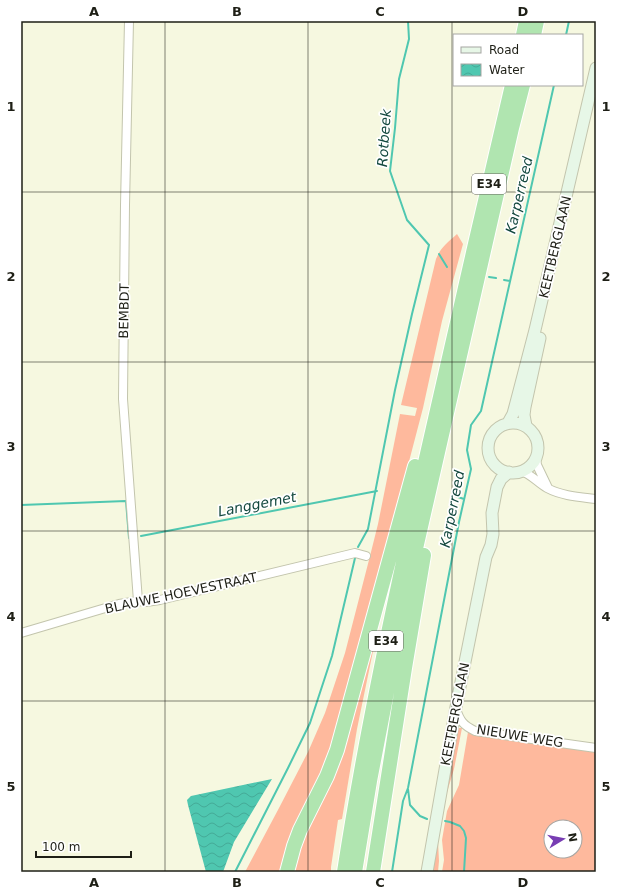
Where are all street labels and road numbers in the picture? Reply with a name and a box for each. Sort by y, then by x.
road number: E34 [472,174,506,194]
street label: KEETBERGLAAN [536,194,574,300]
street label: BEMBDT [116,283,132,339]
street label: BLAUWE HOEVESTRAAT [104,570,259,616]
road number: E34 [369,631,403,651]
street label: KEETBERGLAAN [438,661,472,767]
street label: NIEUWE WEG [476,722,564,750]

